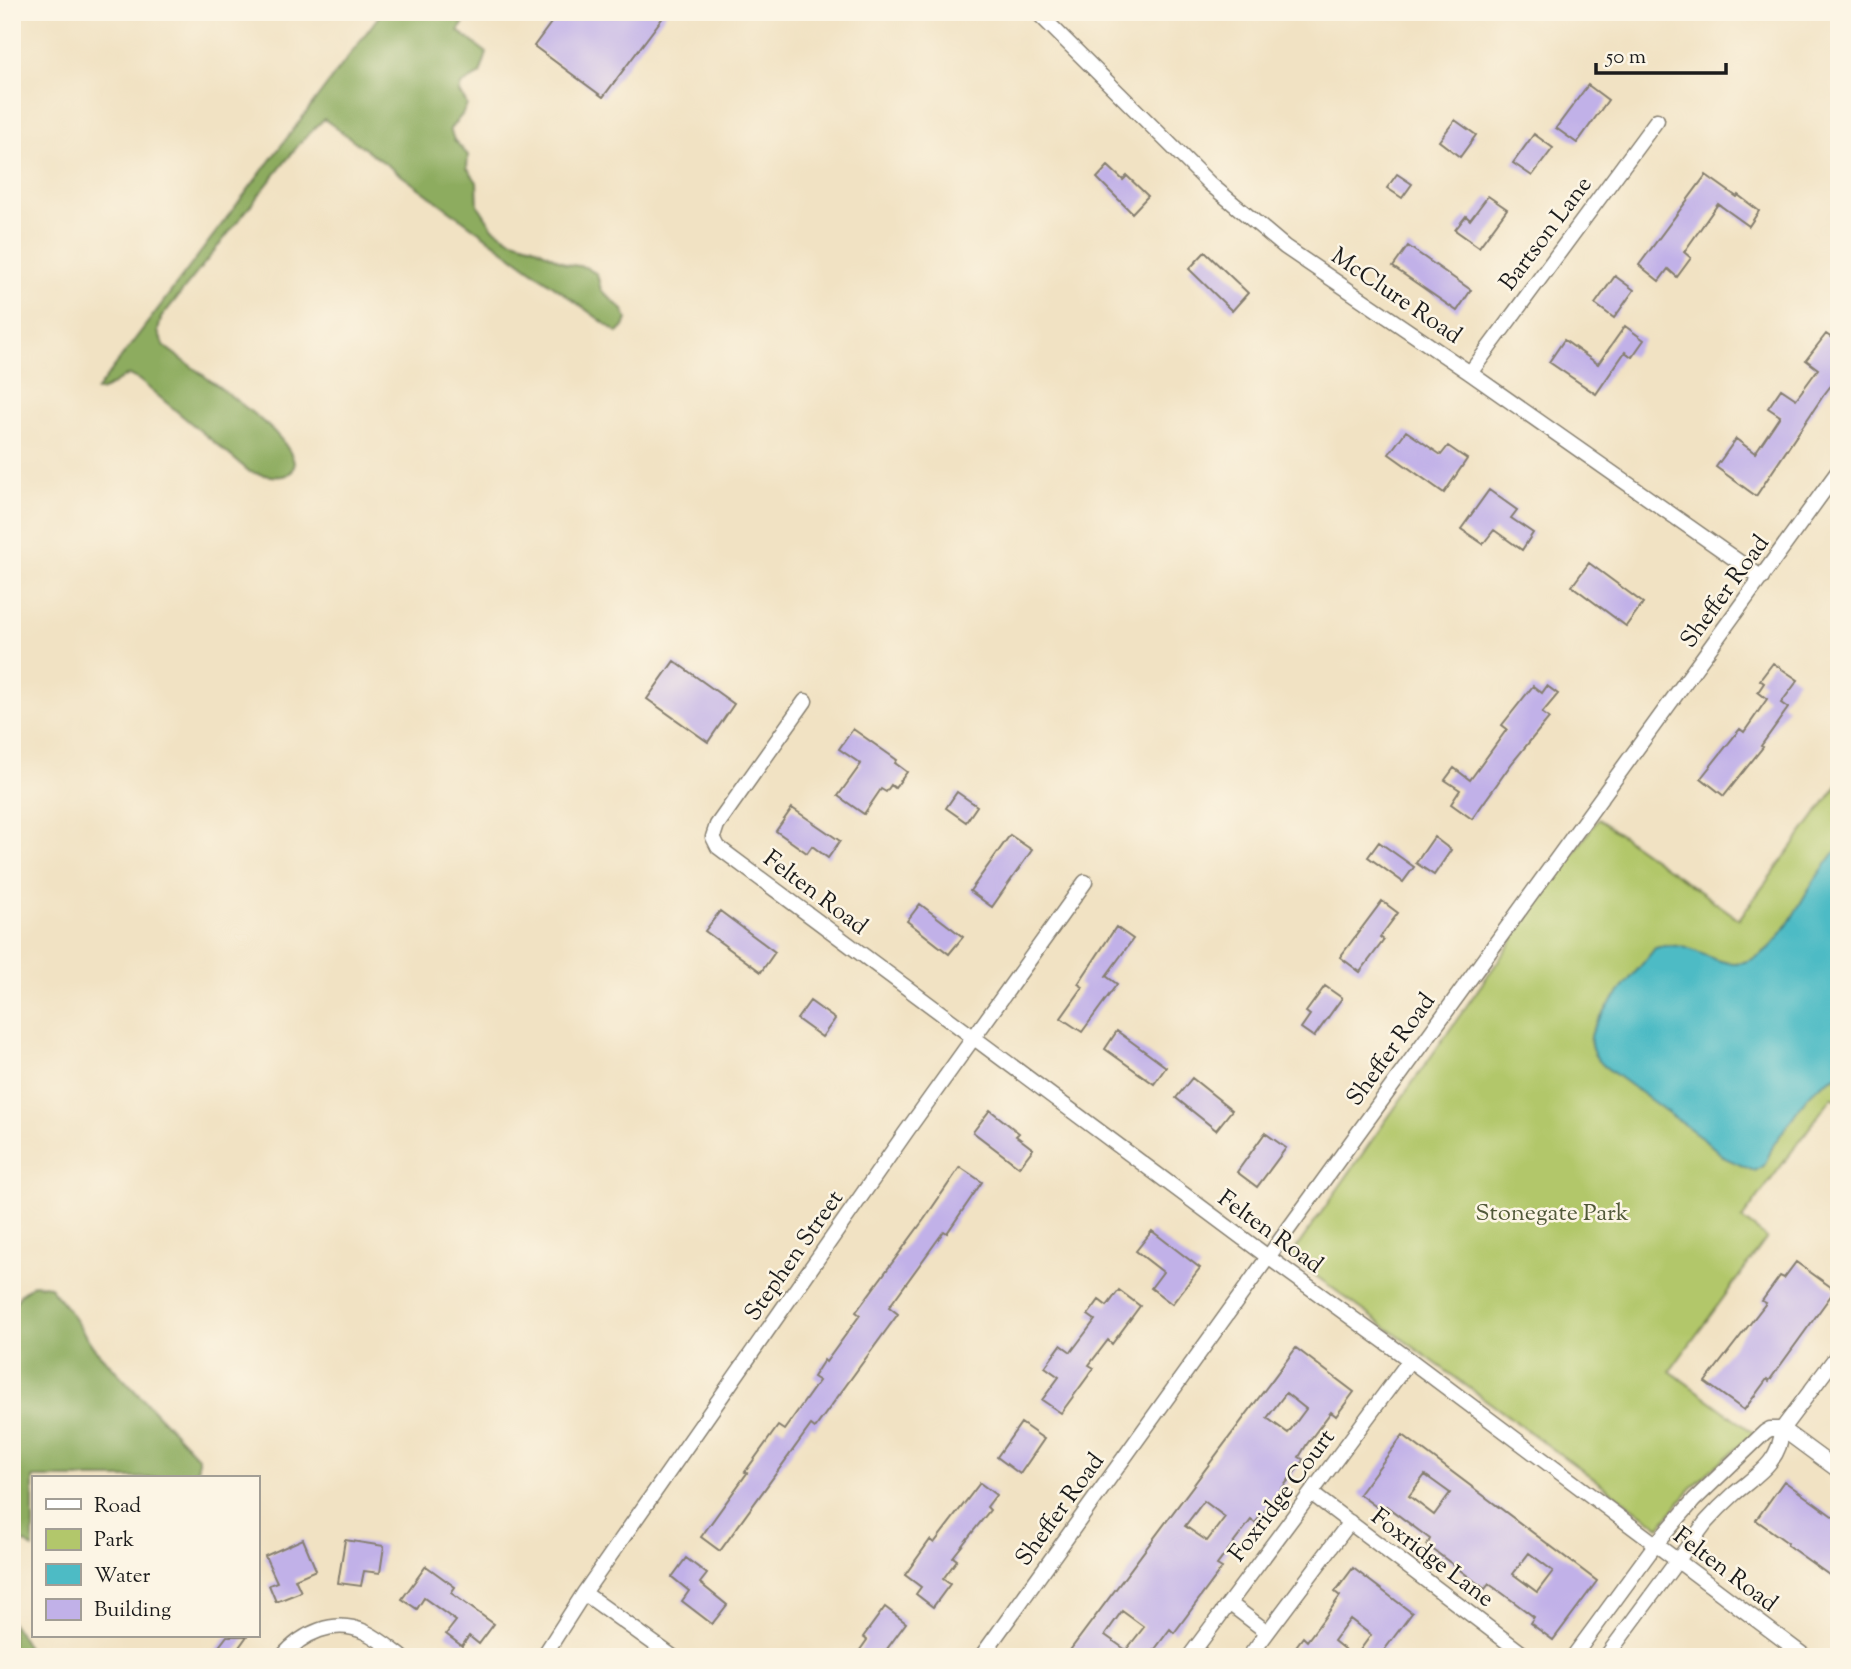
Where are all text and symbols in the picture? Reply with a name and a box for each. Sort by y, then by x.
scale bar [1596,32,1725,76]
text: 50 m [1605,43,1646,73]
street label: Bartson Lane [1492,170,1601,299]
street label: McClure Road [1324,240,1469,353]
street label: Sheffer Road [1673,528,1779,656]
street label: Felten Road [755,843,875,944]
street label: Sheffer Road [1339,986,1445,1114]
street label: Felten Road [1210,1183,1330,1283]
street label: Stephen Street [737,1184,852,1329]
park label: Stonegate Park [1475,1197,1629,1231]
street label: Foxridge Court [1221,1423,1344,1570]
street label: Sheffer Road [1008,1446,1114,1574]
legend [32,1476,259,1638]
text: Road [94,1492,141,1522]
street label: Foxridge Lane [1363,1501,1500,1616]
street label: Felten Road [1665,1520,1785,1621]
text: Park [94,1526,135,1556]
text: Water [94,1562,151,1592]
text: Building [94,1596,171,1626]

